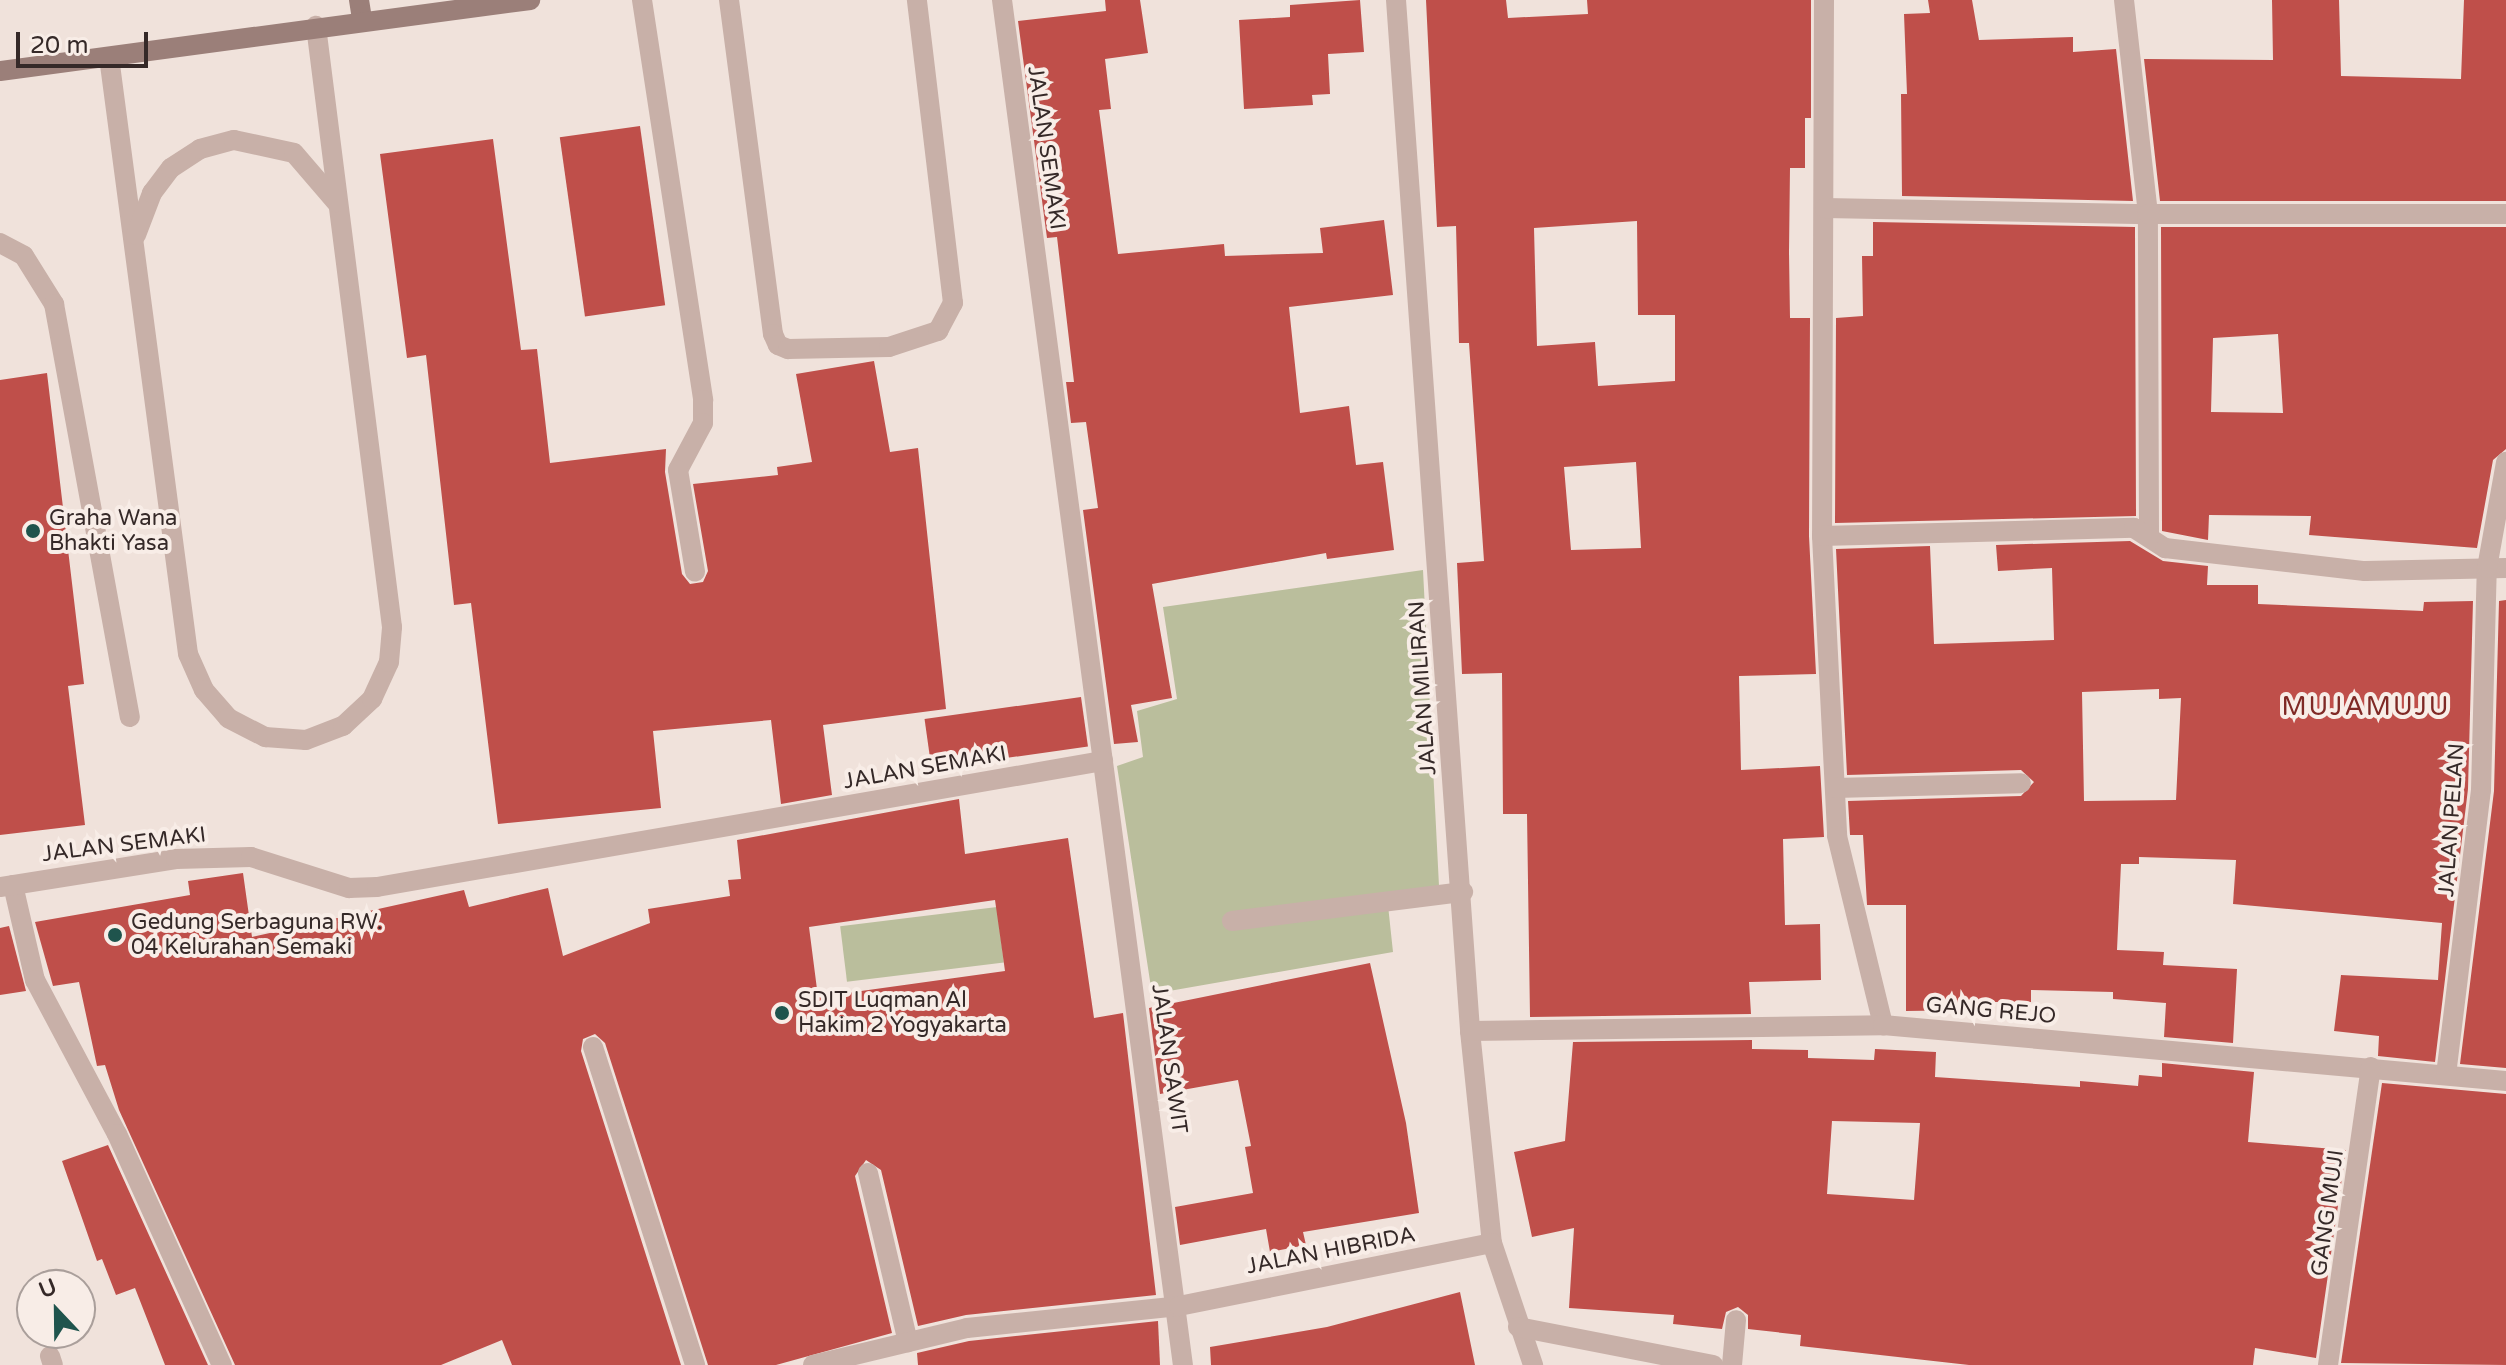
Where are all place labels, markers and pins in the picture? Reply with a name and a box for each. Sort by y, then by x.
place label: Graha Wana Bhakti Yasa [49,505,177,556]
marker: Graha Wana Bhakti Yasa [24,522,42,540]
place label: Gedung Serbaguna RW. 04 Kelurahan Semaki [131,909,382,960]
marker: Gedung Serbaguna RW. 04 Kelurahan Semaki [106,926,124,944]
place label: SDIT Luqman Al Hakim 2 Yogyakarta [798,987,1007,1038]
marker: SDIT Luqman Al Hakim 2 Yogyakarta [773,1004,791,1022]

